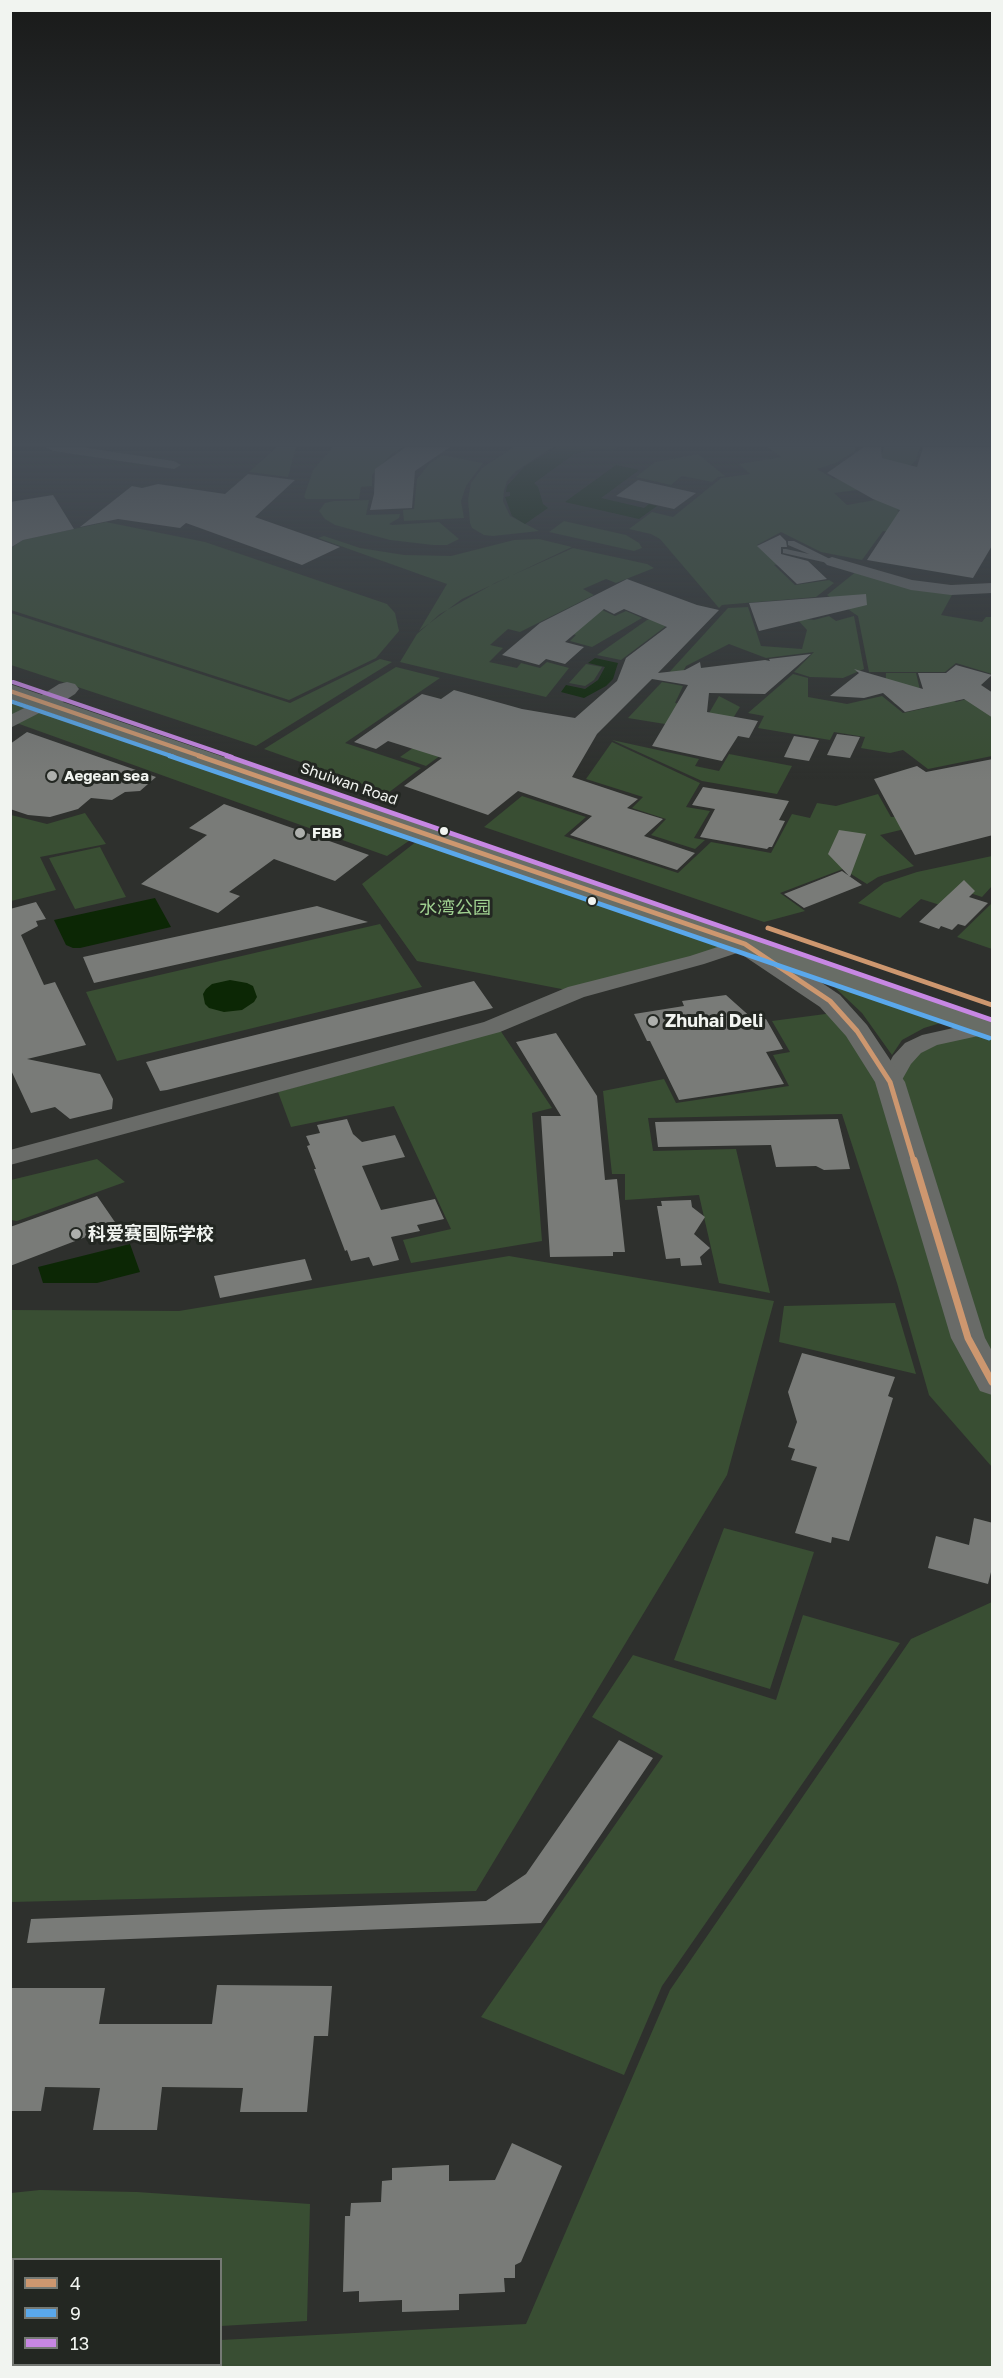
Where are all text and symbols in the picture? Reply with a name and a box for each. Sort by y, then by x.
street label: Shuiwan Road [298,759,400,809]
place label: Aegean sea [64,767,149,785]
marker: Aegean sea [45,769,59,783]
place label: FBB [312,824,342,842]
unlabelled marker [438,825,450,837]
marker: FBB [293,826,307,840]
unlabelled marker [586,895,598,907]
park label: 水湾公园 [419,897,491,919]
place label: Zhuhai Deli [665,1010,763,1032]
marker: Zhuhai Deli [646,1014,660,1028]
place label: 科爱赛国际学校 [88,1223,214,1245]
marker: 科爱赛国际学校 [69,1227,83,1241]
legend [12,2258,222,2366]
text: 4 [70,2272,81,2294]
text: 9 [70,2302,81,2324]
text: 13 [70,2332,89,2354]

